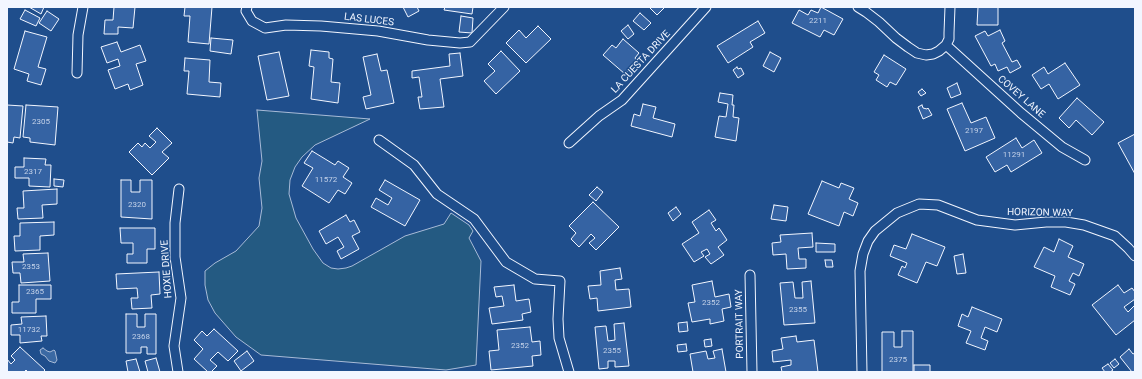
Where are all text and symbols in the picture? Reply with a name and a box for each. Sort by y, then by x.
street label: LAS LUCES [343,11,395,29]
house number: 2211 [809,16,827,26]
street label: LA CUESTA DRIVE [609,28,673,96]
street label: COVEY LANE [995,73,1047,121]
house number: 2305 [32,117,50,127]
house number: 2197 [965,126,983,136]
house number: 11291 [1003,150,1025,160]
house number: 2317 [24,167,42,177]
house number: 11572 [315,175,337,185]
house number: 2320 [128,200,146,210]
street label: HORIZON WAY [1007,206,1073,220]
street label: HOXIE DRIVE [159,239,175,299]
house number: 2353 [22,262,40,272]
house number: 2365 [26,287,44,297]
street label: PORTRAIT WAY [733,289,747,359]
house number: 2352 [702,298,720,308]
house number: 2355 [789,305,807,315]
house number: 11732 [18,325,40,335]
house number: 2368 [132,332,150,342]
house number: 2352 [511,341,529,351]
house number: 2355 [603,346,621,356]
house number: 2375 [889,355,907,365]

